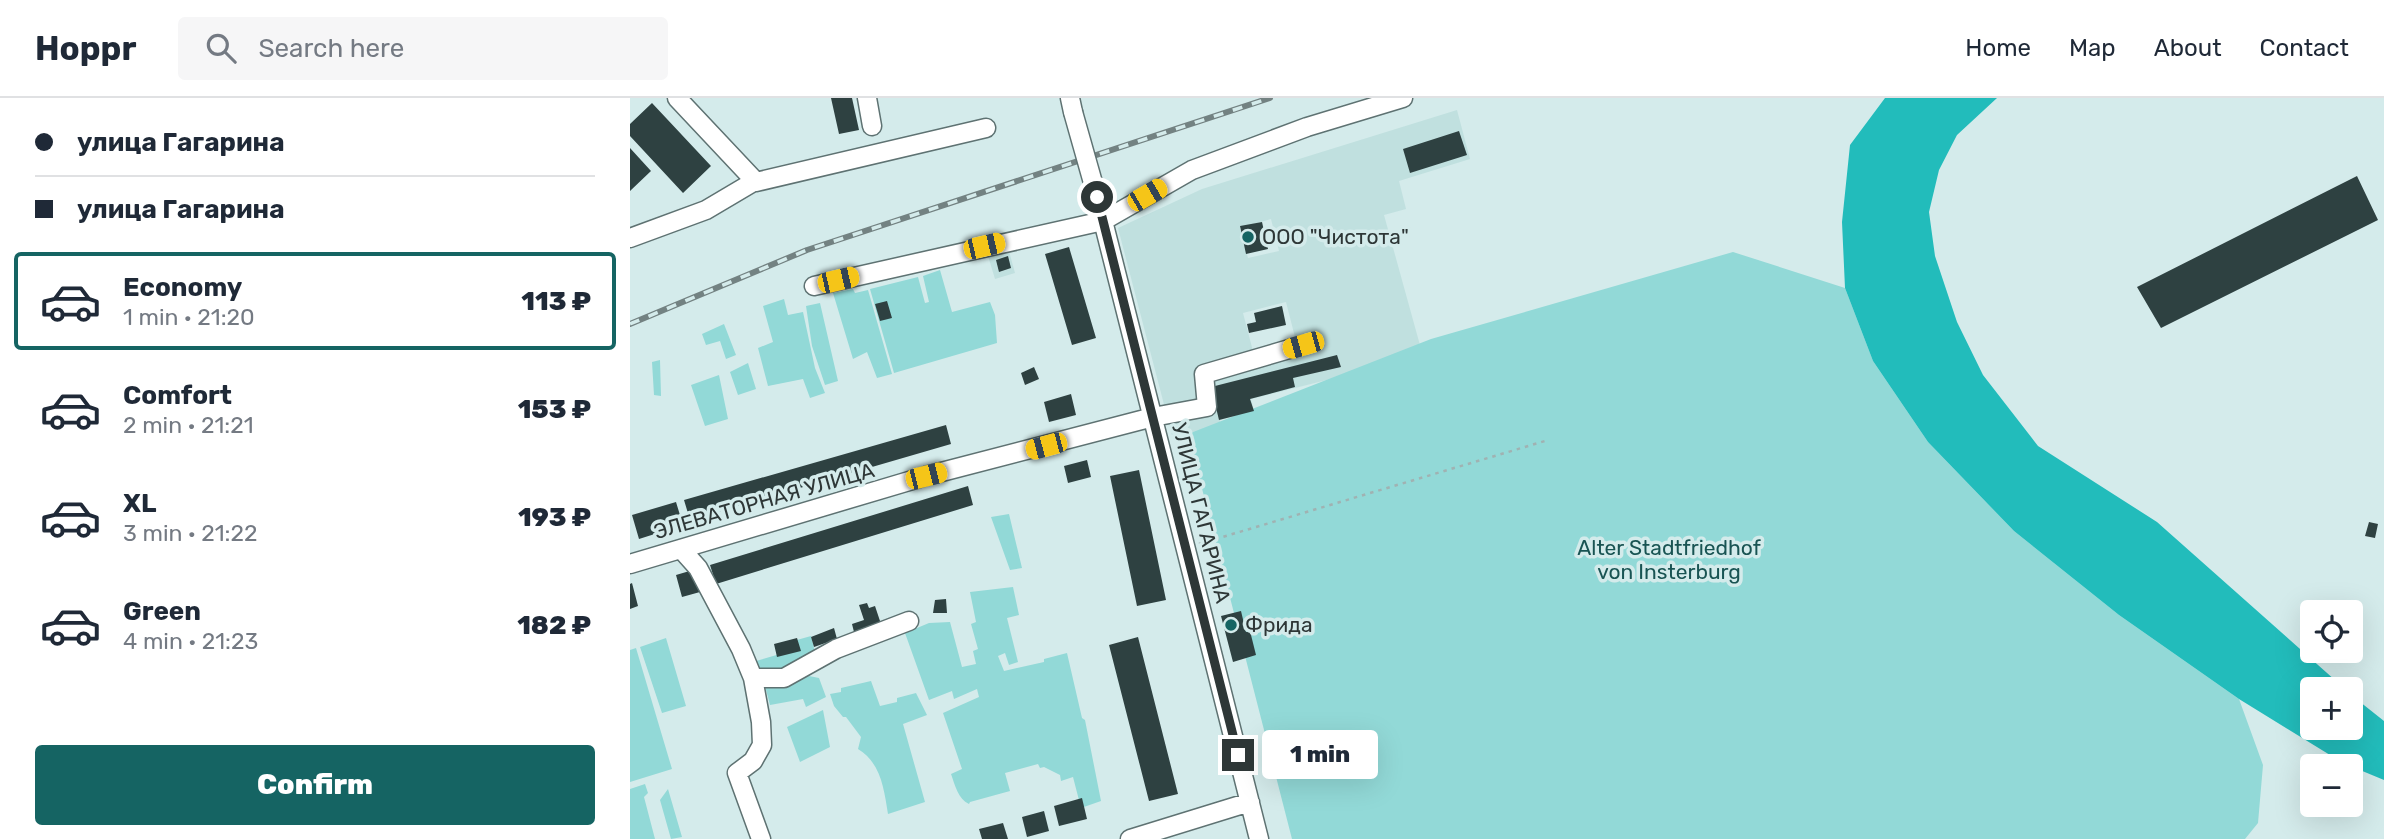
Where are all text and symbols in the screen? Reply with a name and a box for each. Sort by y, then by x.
search box [178,17,668,80]
text: Hoppr [35,29,136,68]
icon: search [202,29,240,67]
text: Search here [258,33,404,64]
text: Home [1965,34,2031,62]
text: Map [2069,34,2116,62]
text: About [2154,34,2222,62]
text: Contact [2260,34,2349,62]
text: улица Гагарина [77,127,284,158]
car [1124,175,1171,215]
route start [1081,181,1113,213]
text: улица Гагарина [77,194,284,225]
place label: ООО "Чистота" [1262,224,1409,249]
marker: ООО "Чистота" [1240,229,1256,245]
car [962,231,1007,261]
car [816,265,861,295]
icon: car [39,270,102,333]
text: Economy [123,272,242,303]
text: 113 ₽ [521,286,591,317]
text: 1 min · 21:20 [123,303,255,331]
car [1280,329,1327,361]
icon: car [39,378,102,441]
text: Comfort [123,380,232,411]
text: 153 ₽ [518,394,591,425]
text: 2 min · 21:21 [123,411,254,439]
street label: УЛИЦА ГАГАРИНА [1167,420,1236,606]
car [1023,430,1070,462]
street label: ЭЛЕВАТОРНАЯ УЛИЦА [651,457,877,544]
car [904,461,949,491]
icon: car [39,486,102,549]
text: XL [123,488,156,519]
text: 193 ₽ [518,502,591,533]
text: 3 min · 21:22 [123,519,258,547]
park label: Alter Stadtfriedhof von Insterburg [1577,535,1761,584]
icon: car [39,594,102,657]
text: Green [123,596,201,627]
map controls [2300,600,2363,817]
button: locate [2300,600,2363,663]
text: 182 ₽ [517,610,591,641]
place label: Фрида [1245,612,1312,637]
marker: Фрида [1223,617,1239,633]
text: 4 min · 21:23 [123,627,258,655]
button: + [2300,677,2363,740]
callout: 1 min [1262,730,1378,780]
route end [1222,739,1254,771]
text: 1 min [1290,740,1350,768]
button: Confirm [35,745,595,825]
button: − [2300,754,2363,817]

